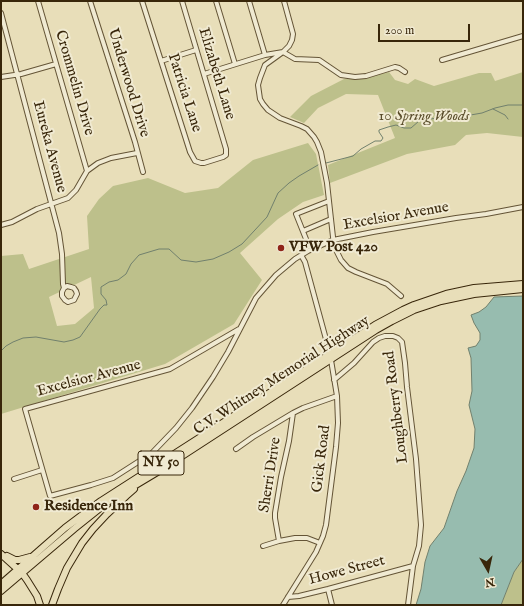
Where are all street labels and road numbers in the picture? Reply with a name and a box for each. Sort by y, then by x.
street label: Underwood Drive [103,26,153,140]
street label: Elizabeth Lane [193,26,239,122]
street label: Crommelin Drive [50,28,98,138]
street label: Patricia Lane [163,51,205,135]
street label: Eureka Avenue [28,99,70,195]
street label: Excelsior Avenue [342,199,450,235]
street label: C.V. Whitney Memorial Highway [191,312,373,440]
street label: Loughberry Road [381,350,413,464]
street label: Excelsior Avenue [35,356,143,402]
street label: Gick Road [309,424,335,494]
street label: Sherri Drive [256,436,286,514]
road number: NY 50 [138,451,184,475]
street label: Howe Street [307,552,387,590]

